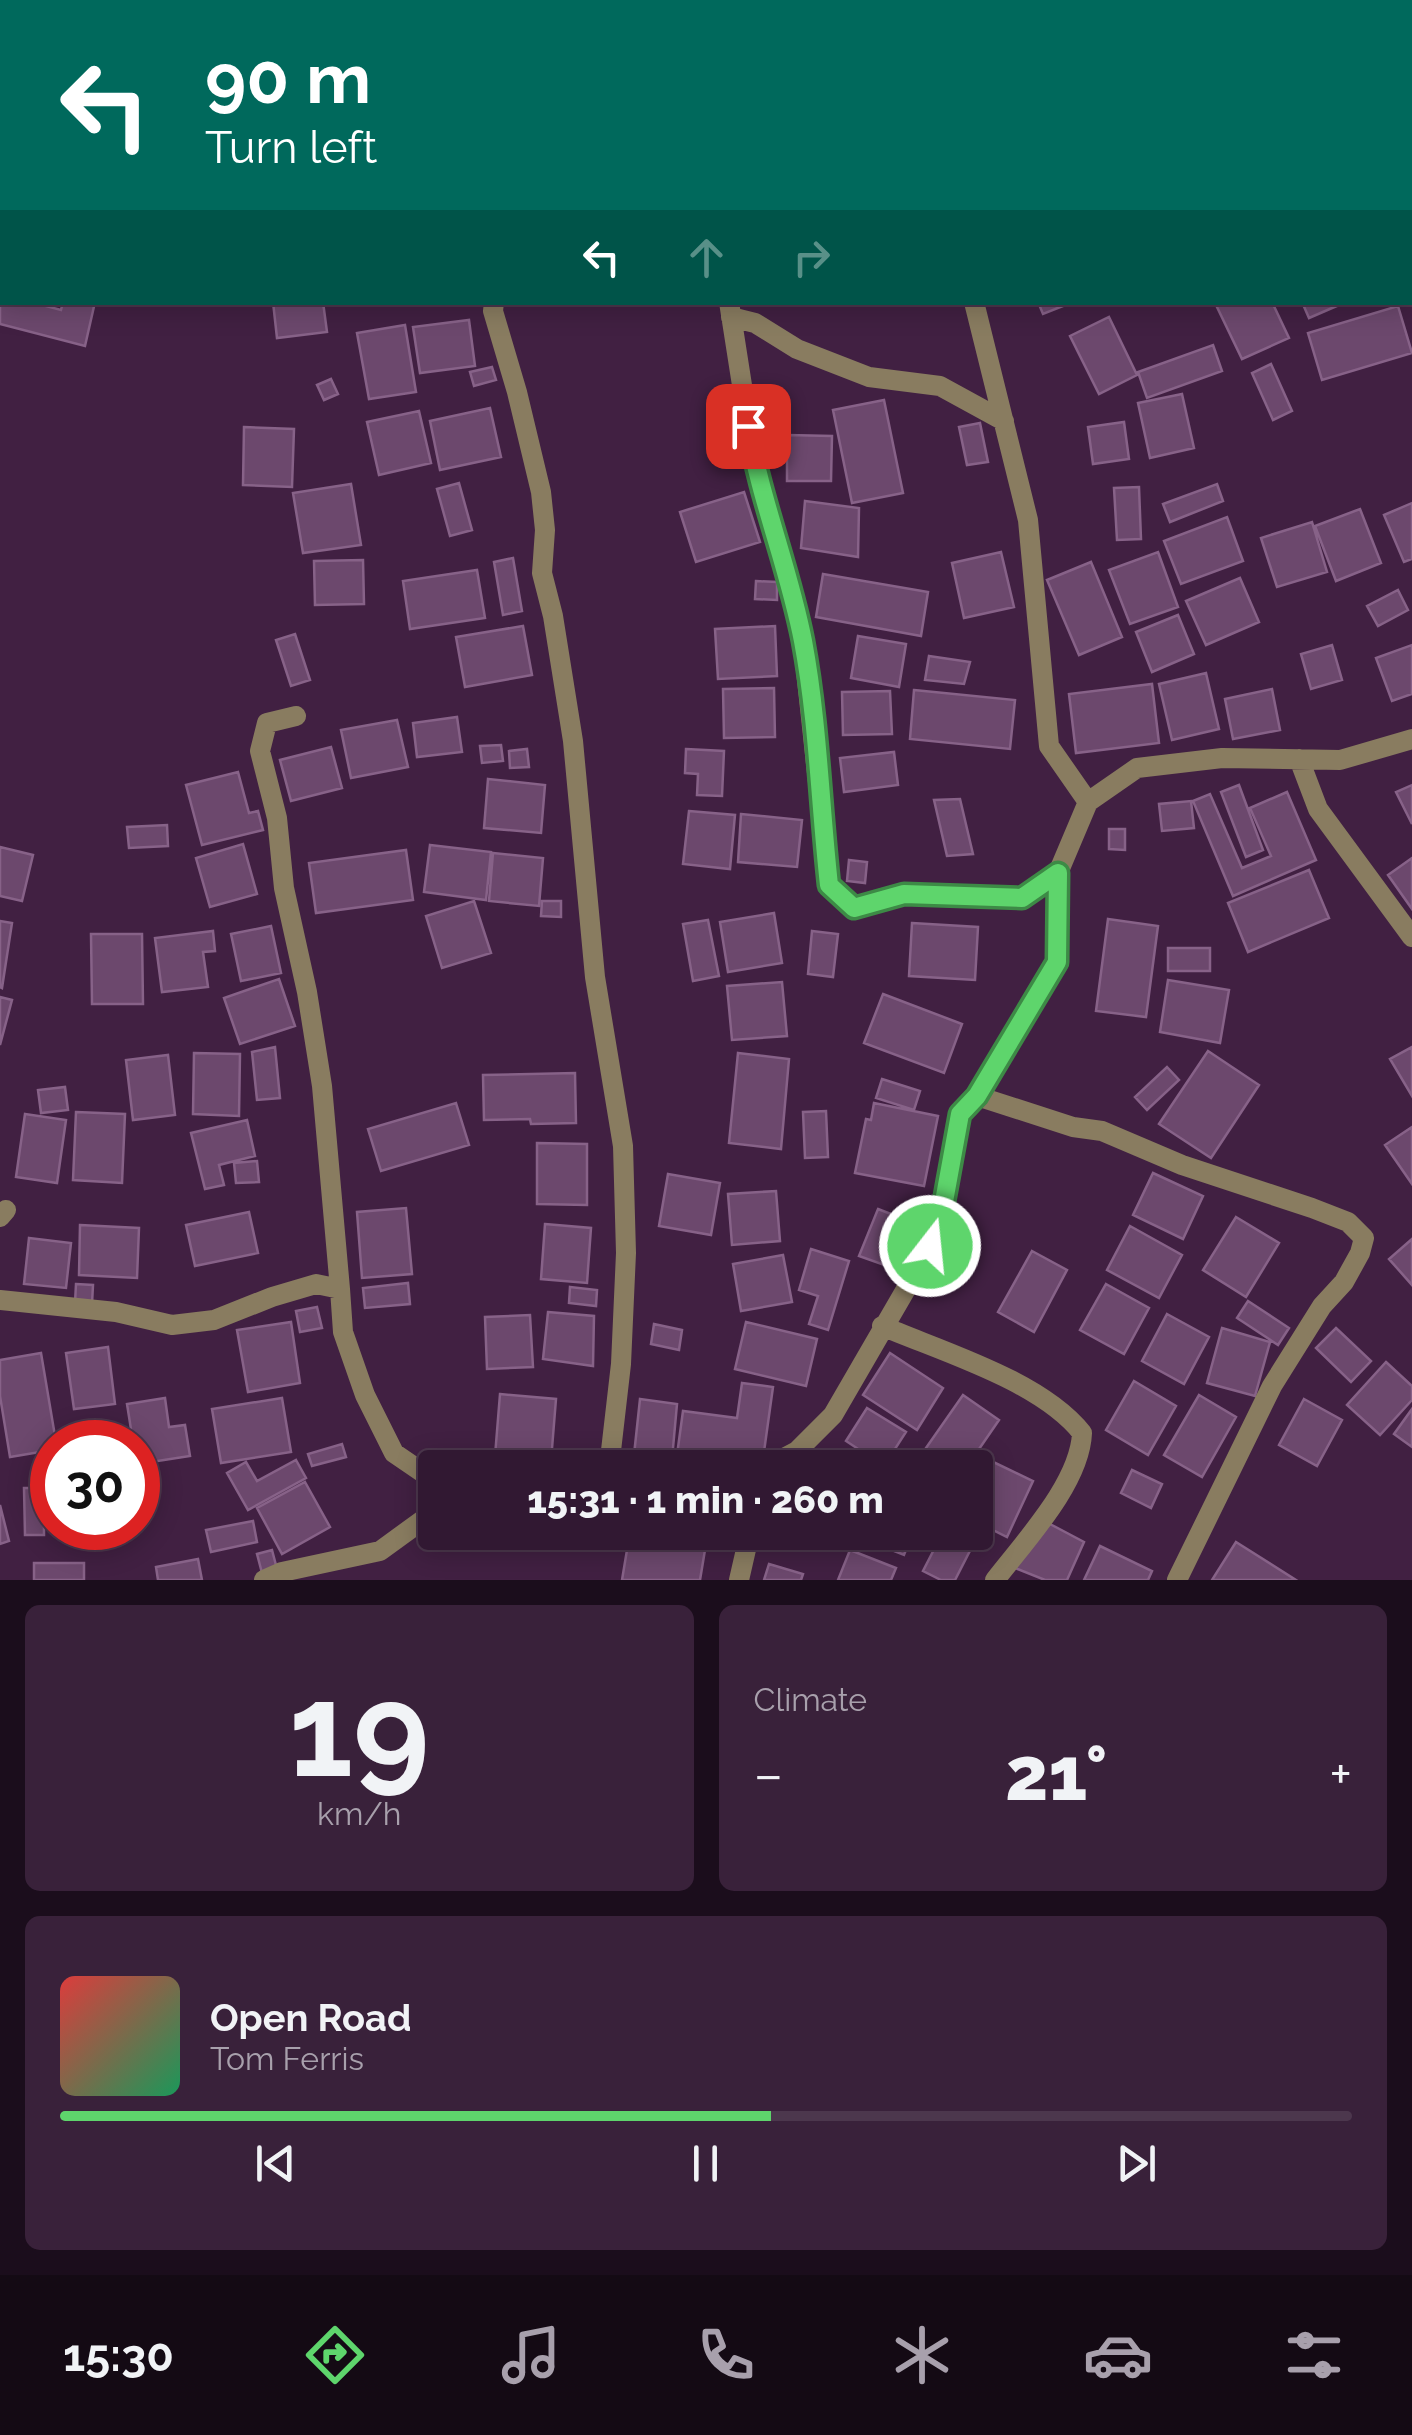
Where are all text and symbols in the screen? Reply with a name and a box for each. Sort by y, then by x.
text: 90 m [205,37,371,119]
icon: left [40,40,170,170]
text: Turn left [205,121,377,174]
icon: left [574,230,629,285]
icon: ahead [679,230,734,285]
icon: right [784,230,839,285]
pin [706,384,791,469]
icon: arrive [721,399,776,454]
position arrow [878,1194,982,1298]
speed limit sign: 30 [30,1420,160,1550]
text: 15:31 · 1 min · 260 m [527,1477,884,1522]
text: 19 [289,1654,430,1806]
text: Climate [754,1681,867,1718]
text: 21° [1005,1729,1107,1818]
text: − [754,1742,783,1807]
text: + [1329,1742,1352,1807]
text: km/h [317,1795,401,1832]
text: Open Road [210,1995,411,2040]
text: Tom Ferris [210,2040,364,2077]
icon: previous [248,2136,303,2191]
icon: pause [678,2136,733,2191]
icon: next [1109,2136,1164,2191]
icon: directions [300,2320,370,2390]
icon: music [496,2320,566,2390]
icon: phone [691,2320,761,2390]
icon: climate [887,2320,957,2390]
icon: car [1083,2320,1153,2390]
icon: filters [1279,2320,1349,2390]
text: 15:30 [63,2329,174,2382]

